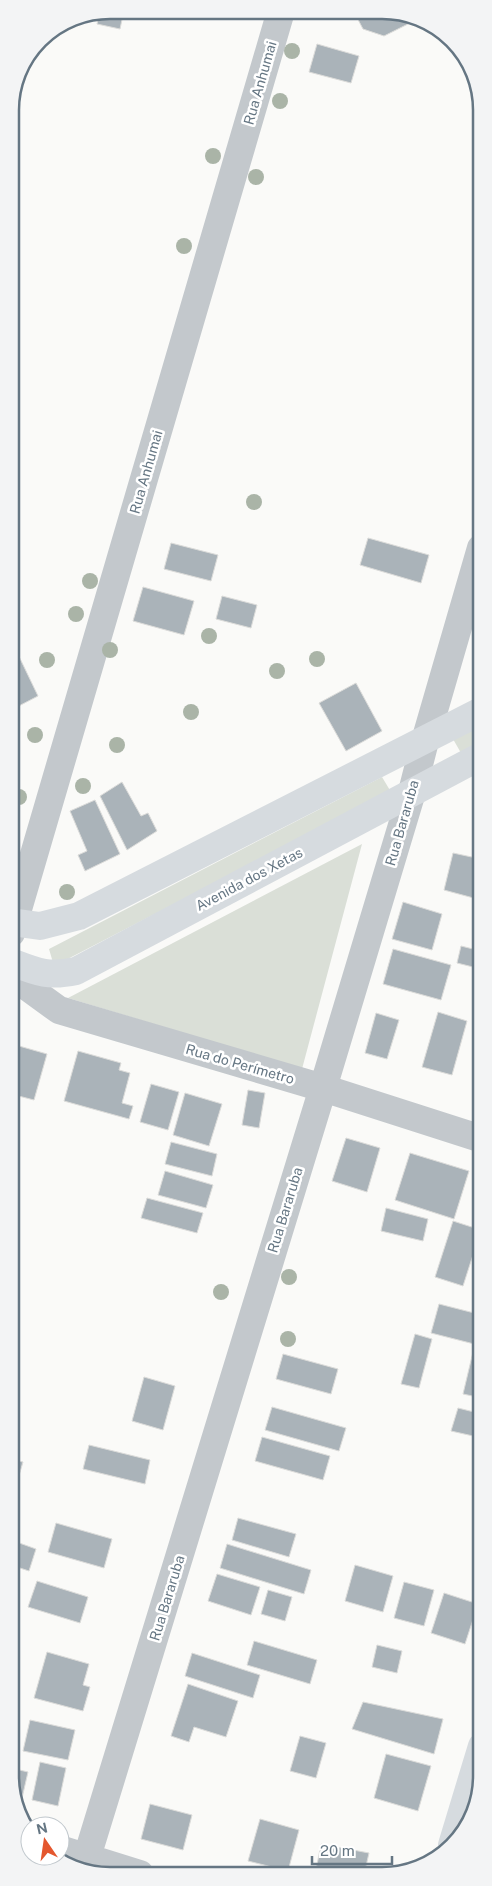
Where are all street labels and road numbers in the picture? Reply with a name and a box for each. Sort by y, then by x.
street label: Rua Anhumai [240,39,280,127]
street label: Rua Anhumai [126,428,166,516]
street label: Rua Bararuba [382,778,422,868]
street label: Avenida dos Xetas [193,844,305,914]
street label: Rua do Perímetro [184,1041,296,1087]
street label: Rua Bararuba [264,1165,306,1255]
street label: Rua Bararuba [146,1553,188,1643]

